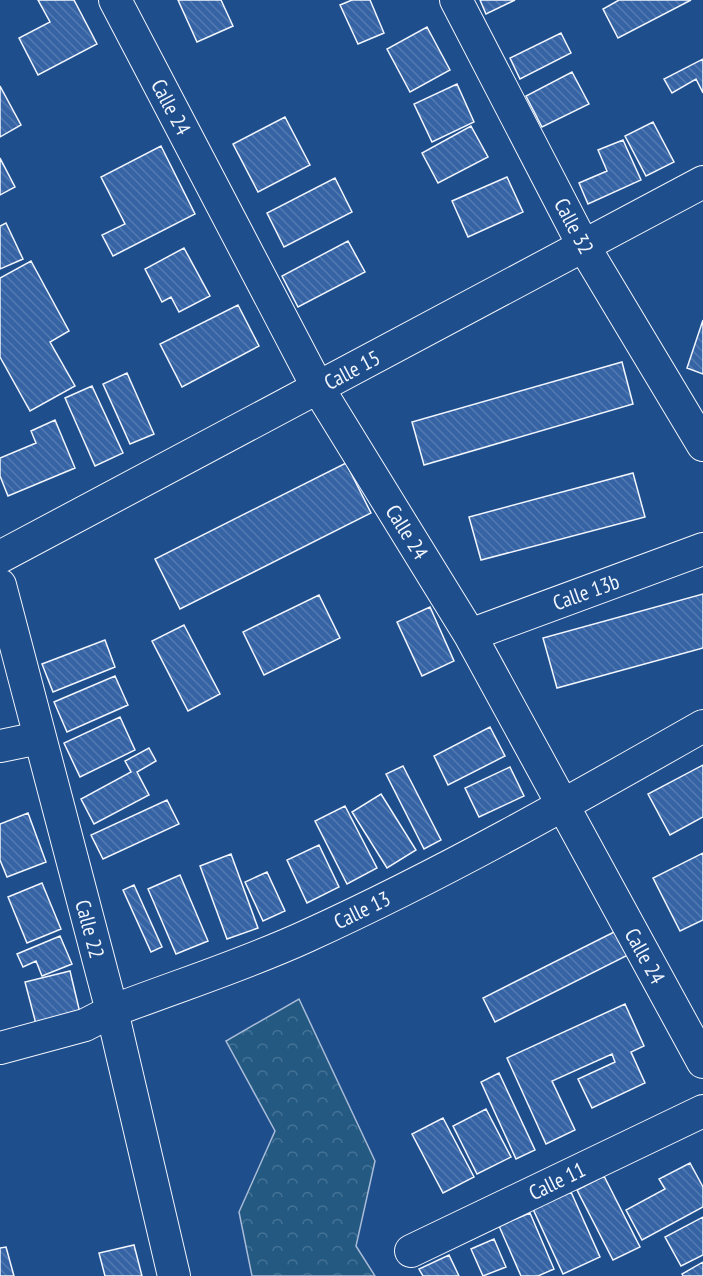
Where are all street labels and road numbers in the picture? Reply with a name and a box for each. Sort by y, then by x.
street label: Calle 24 [145,74,197,140]
street label: Calle 32 [548,193,600,259]
street label: Calle 15 [319,344,385,396]
street label: Calle 24 [380,500,435,565]
street label: Calle 13b [549,568,623,616]
street label: Calle 13 [329,885,395,935]
street label: Calle 22 [69,897,111,961]
street label: Calle 24 [619,923,672,989]
street label: Calle 11 [524,1156,590,1206]

